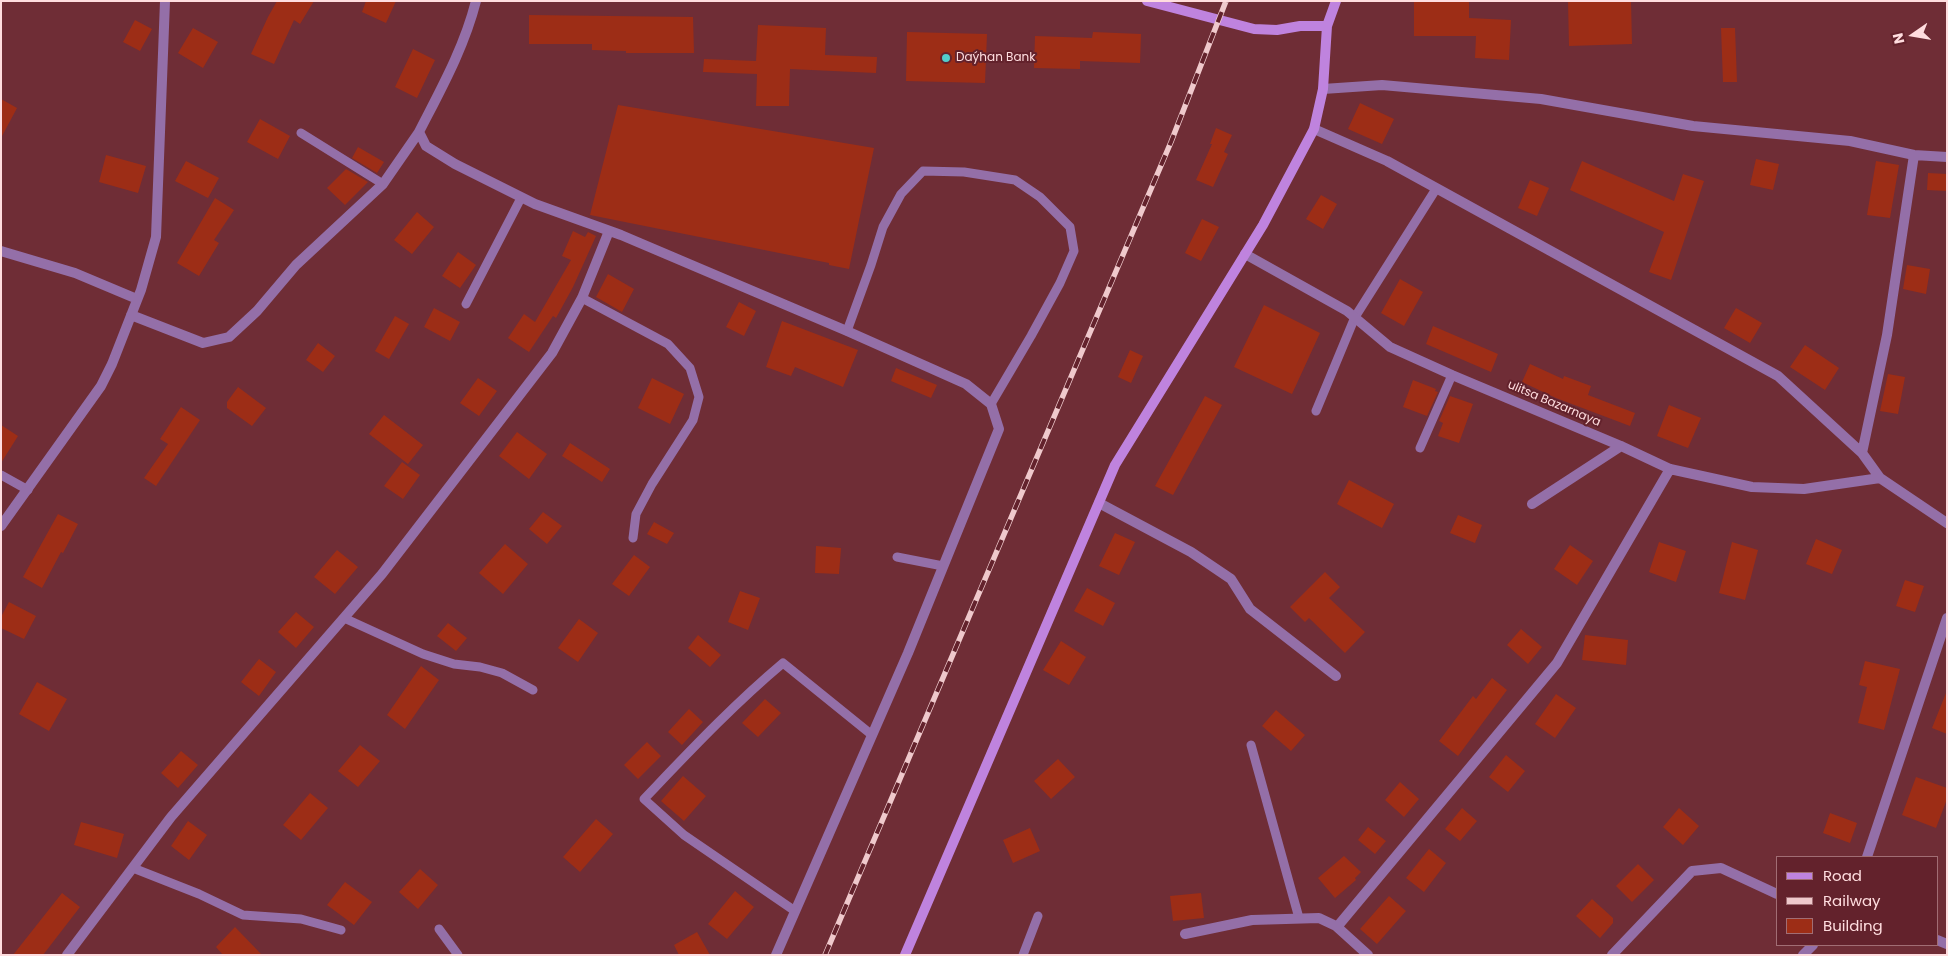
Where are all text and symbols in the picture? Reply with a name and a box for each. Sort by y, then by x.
north arrow [1888,10,1938,60]
text: N [1887,31,1909,46]
place label: Daýhan Bank [956,51,1035,65]
marker: Daýhan Bank [940,52,952,64]
street label: ulitsa Bazarnaya [1505,378,1603,430]
legend [1776,856,1938,946]
text: Road [1823,865,1862,886]
text: Railway [1823,890,1881,911]
text: Building [1823,915,1883,936]

